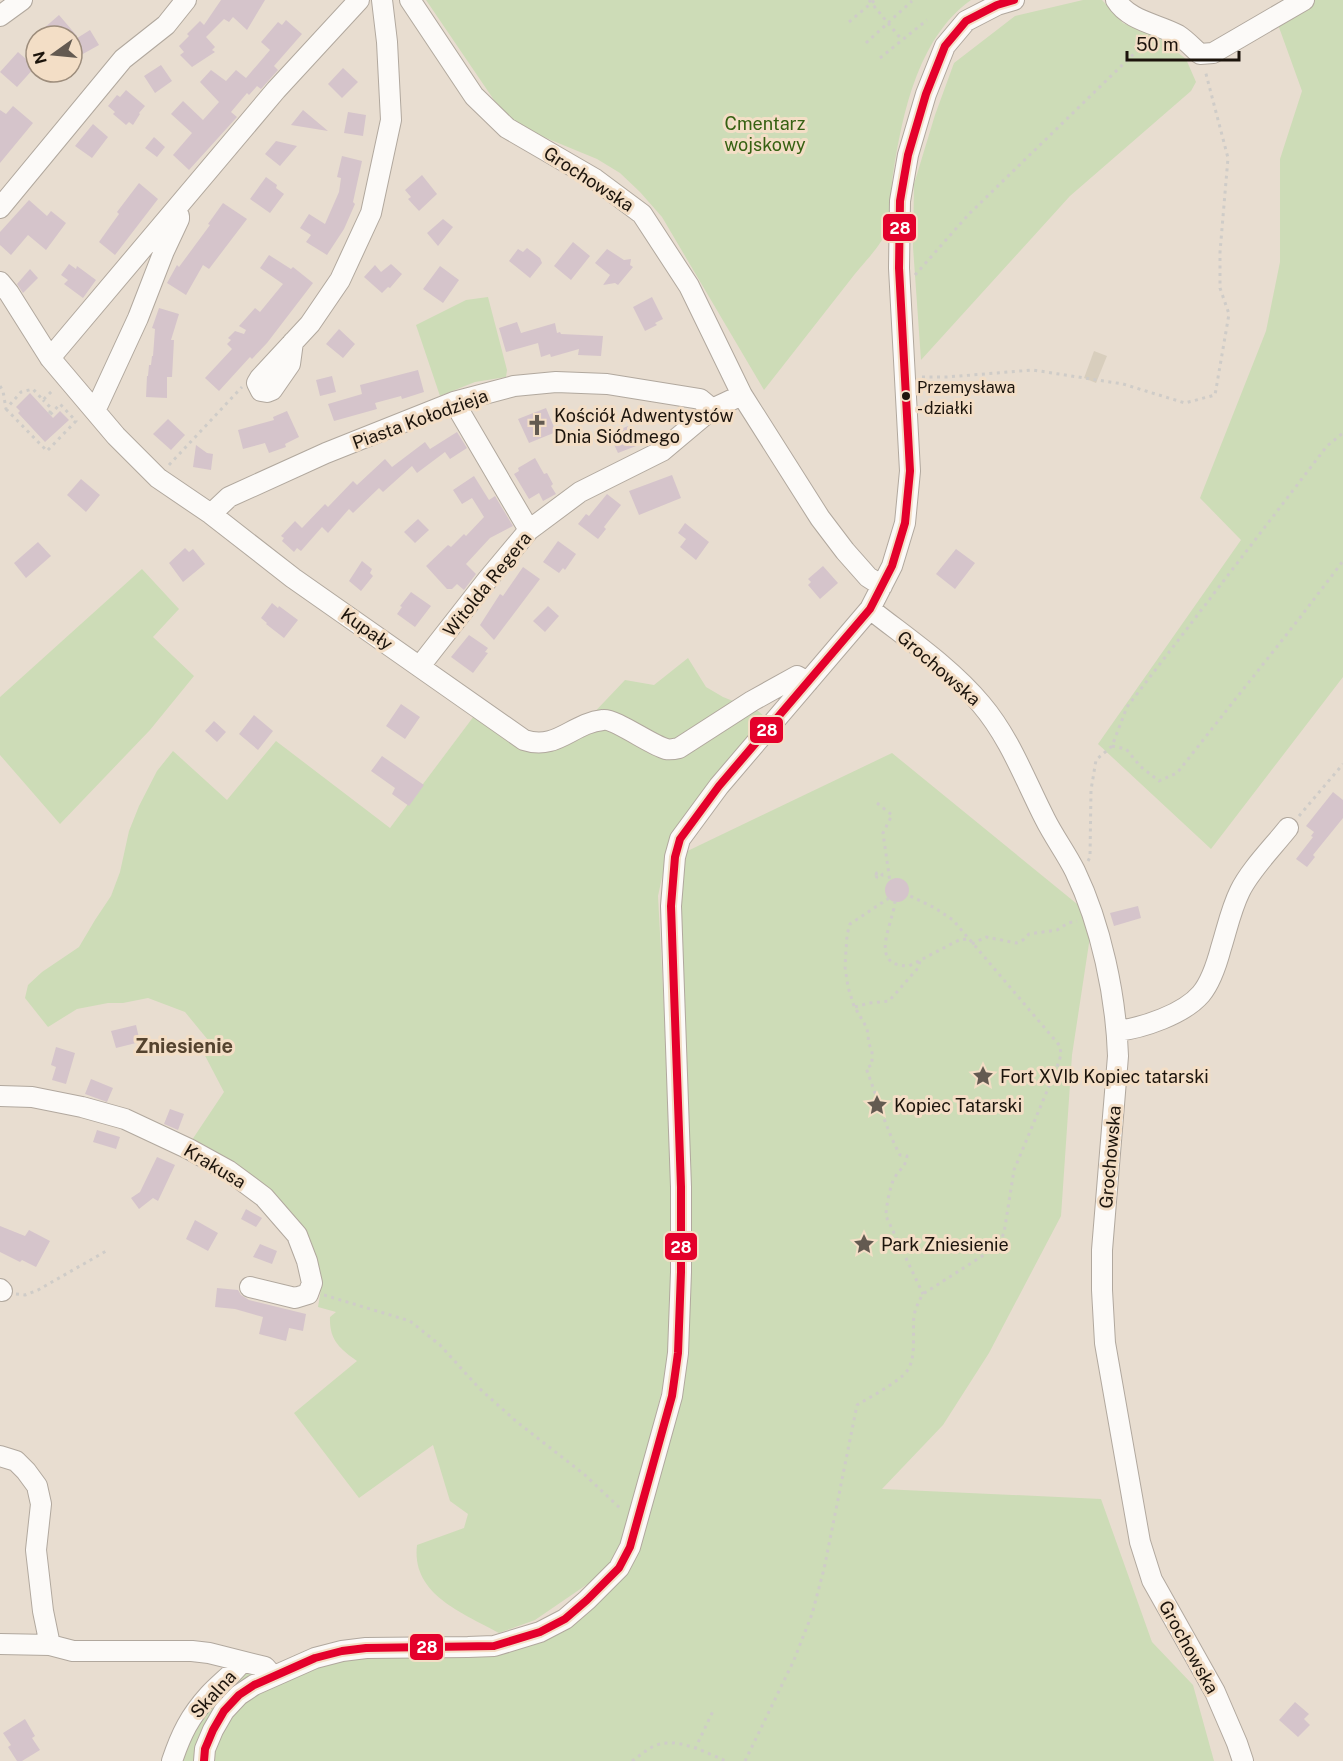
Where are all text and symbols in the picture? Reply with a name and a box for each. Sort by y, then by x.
north arrow [24,24,84,84]
scale bar [1127,24,1240,62]
text: 50 m [1136,34,1179,55]
text: N [29,49,51,66]
park label: Cmentarz wojskowy [724,113,806,155]
street label: Grochowska [540,142,638,216]
line badge: 28 [882,213,917,242]
text: 28 [890,219,911,238]
place label: Przemysława - działki [917,378,1015,418]
street label: Piasta Kołodzieja [349,385,491,453]
marker: Przemysława - działki [900,390,912,402]
place label: Kościół Adwentystów Dnia Siódmego [554,405,734,447]
church icon: Kościół Adwentystów Dnia Siódmego [525,413,549,437]
street label: Witolda Regera [438,527,536,641]
street label: Kupały [337,604,397,655]
street label: Grochowska [893,626,985,710]
line badge: 28 [749,716,784,744]
text: 28 [757,721,778,740]
district label: Zniesienie [135,1034,233,1058]
place icon: Fort XVIb Kopiec tatarski [971,1064,995,1088]
place label: Fort XVIb Kopiec tatarski [1000,1066,1209,1087]
place icon: Kopiec Tatarski [865,1093,889,1117]
place label: Kopiec Tatarski [894,1095,1022,1116]
street label: Grochowska [1095,1105,1125,1209]
street label: Krakusa [180,1139,250,1193]
line badge: 28 [664,1232,698,1261]
place icon: Park Zniesienie [852,1232,876,1256]
place label: Park Zniesienie [881,1234,1009,1255]
text: 28 [671,1238,692,1257]
street label: Grochowska [1155,1597,1223,1697]
line badge: 28 [409,1633,444,1661]
text: 28 [417,1638,438,1657]
street label: Skalna [186,1666,240,1722]

